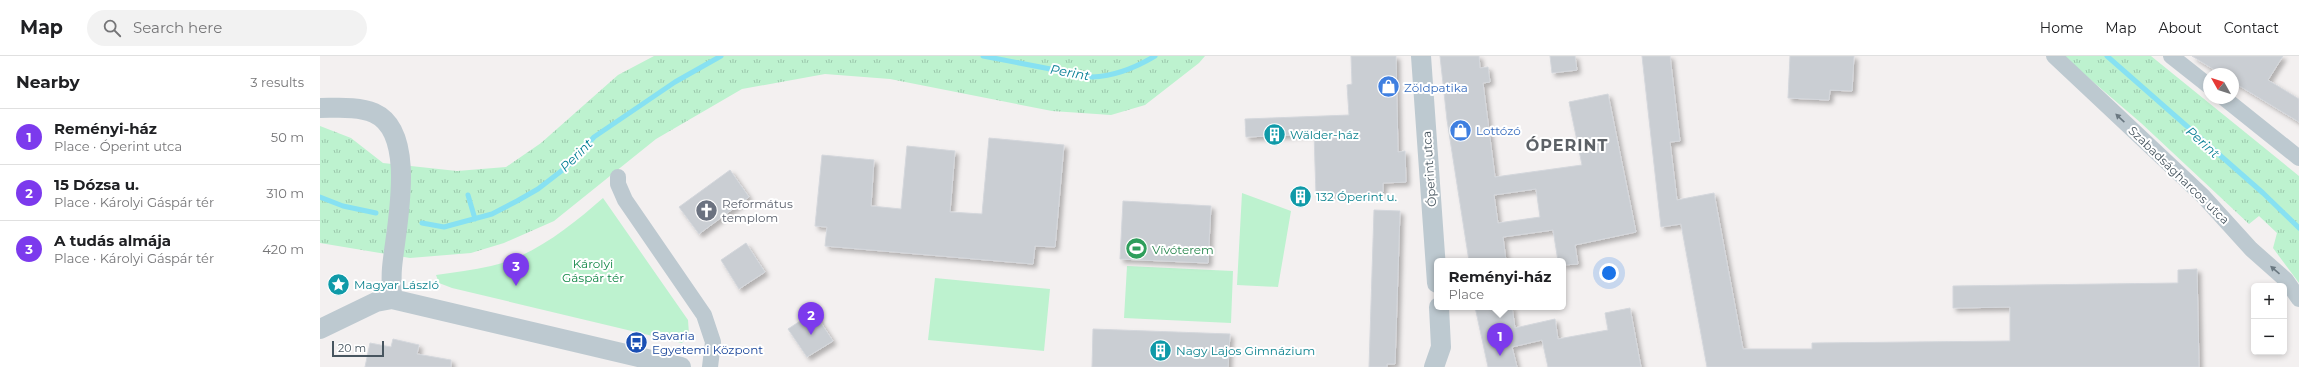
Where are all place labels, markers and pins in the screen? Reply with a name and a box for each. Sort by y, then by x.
shop icon: Zöldpatika [1375,74,1401,100]
place label: Zöldpatika [1404,80,1468,95]
shop icon: Lottózó [1447,117,1473,143]
building icon: Wälder-ház [1262,121,1288,147]
place label: Lottózó [1476,123,1521,138]
place label: Wälder-ház [1290,127,1359,142]
building icon: 132 Óperint u. [1288,183,1314,209]
place label: 132 Óperint u. [1316,189,1397,204]
place label: Református templom [722,196,793,225]
church icon: Református templom [693,197,719,223]
sports icon: Vívóterem [1124,236,1150,262]
place label: Vívóterem [1152,242,1214,257]
pin: 3 [503,253,529,286]
place icon: Magyar László [325,271,351,297]
place label: Magyar László [354,277,439,292]
pin: 2 [798,302,824,335]
pin: 1 [1487,323,1513,356]
place label: Savaria Egyetemi Központ [652,328,763,357]
bus stop icon: Savaria Egyetemi Központ [624,329,650,355]
building icon: Nagy Lajos Gimnázium [1148,337,1174,363]
place label: Nagy Lajos Gimnázium [1176,343,1315,358]

